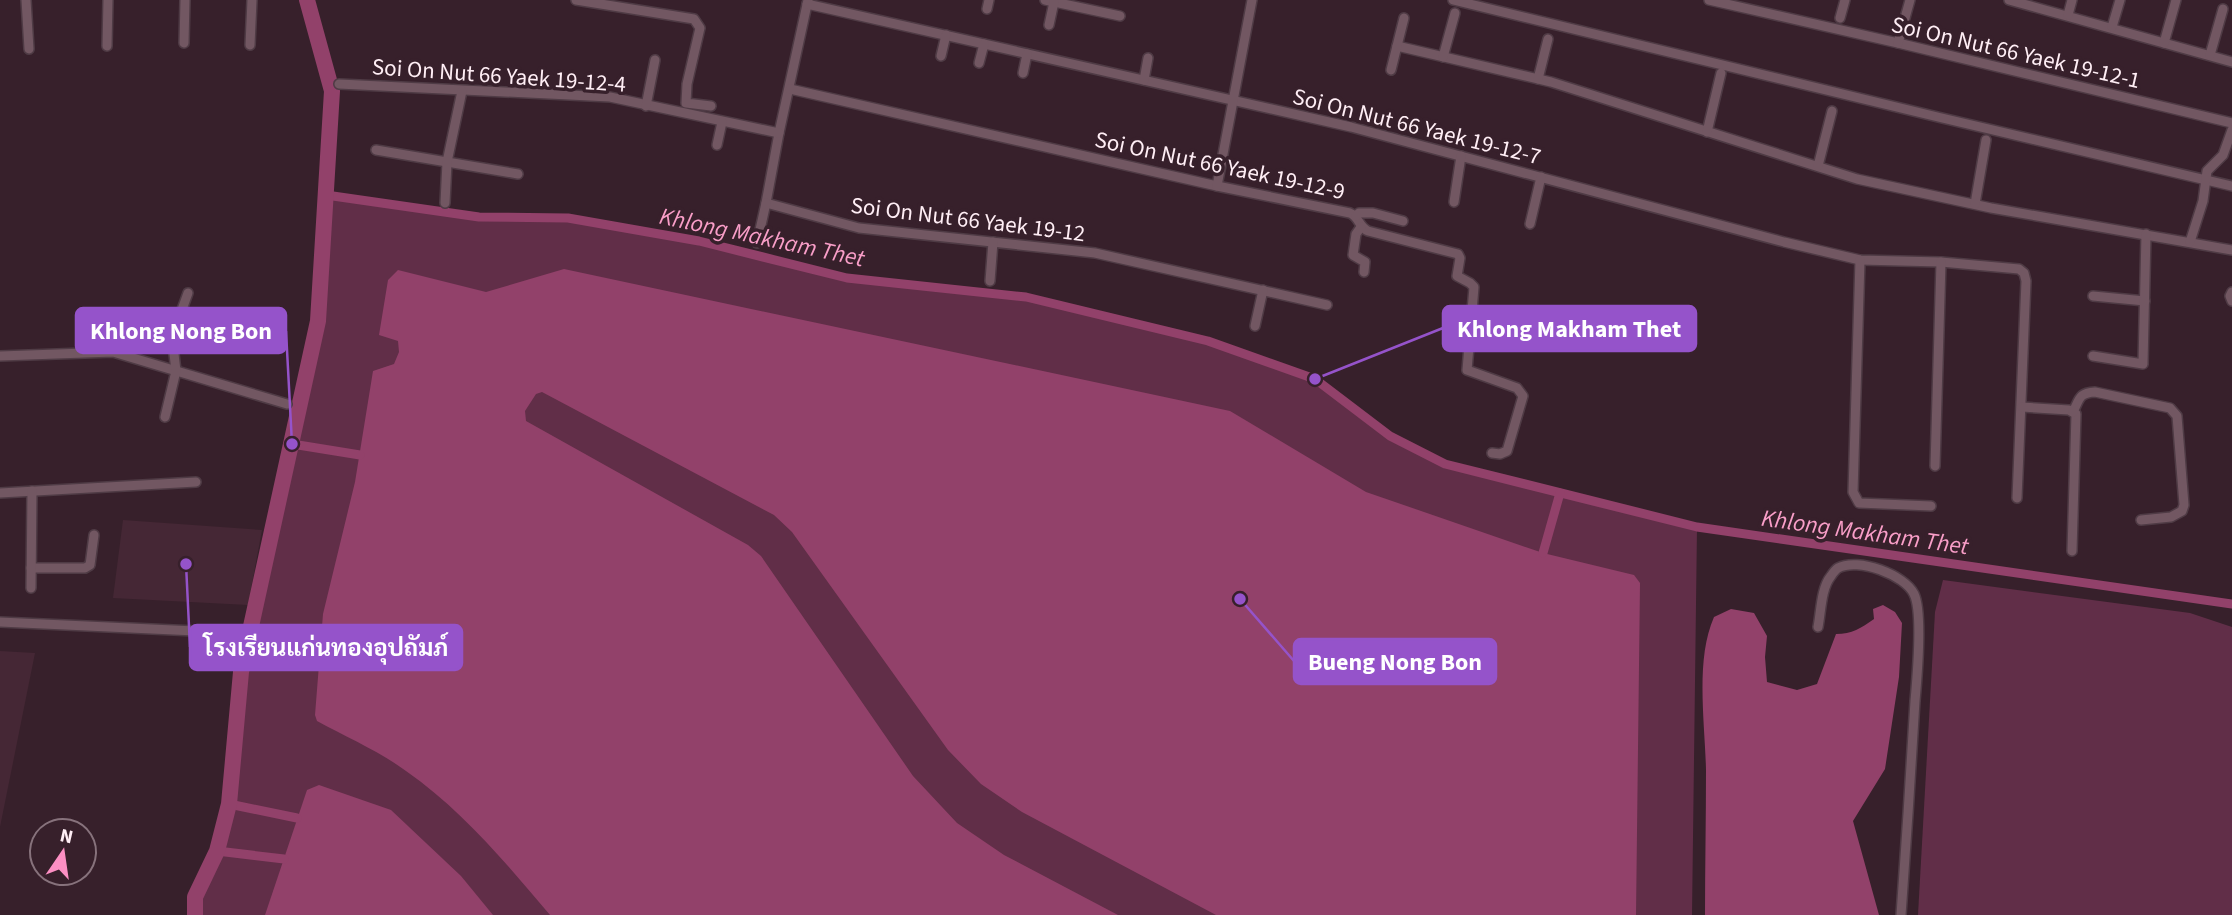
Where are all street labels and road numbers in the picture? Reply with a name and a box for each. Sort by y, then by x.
street label: Soi On Nut 66 Yaek 19-12-1 [1888,8,2144,97]
street label: Soi On Nut 66 Yaek 19-12-4 [371,50,627,101]
street label: Soi On Nut 66 Yaek 19-12-7 [1289,80,1544,173]
street label: Soi On Nut 66 Yaek 19-12-9 [1092,123,1348,208]
street label: Soi On Nut 66 Yaek 19-12 [849,189,1087,250]

